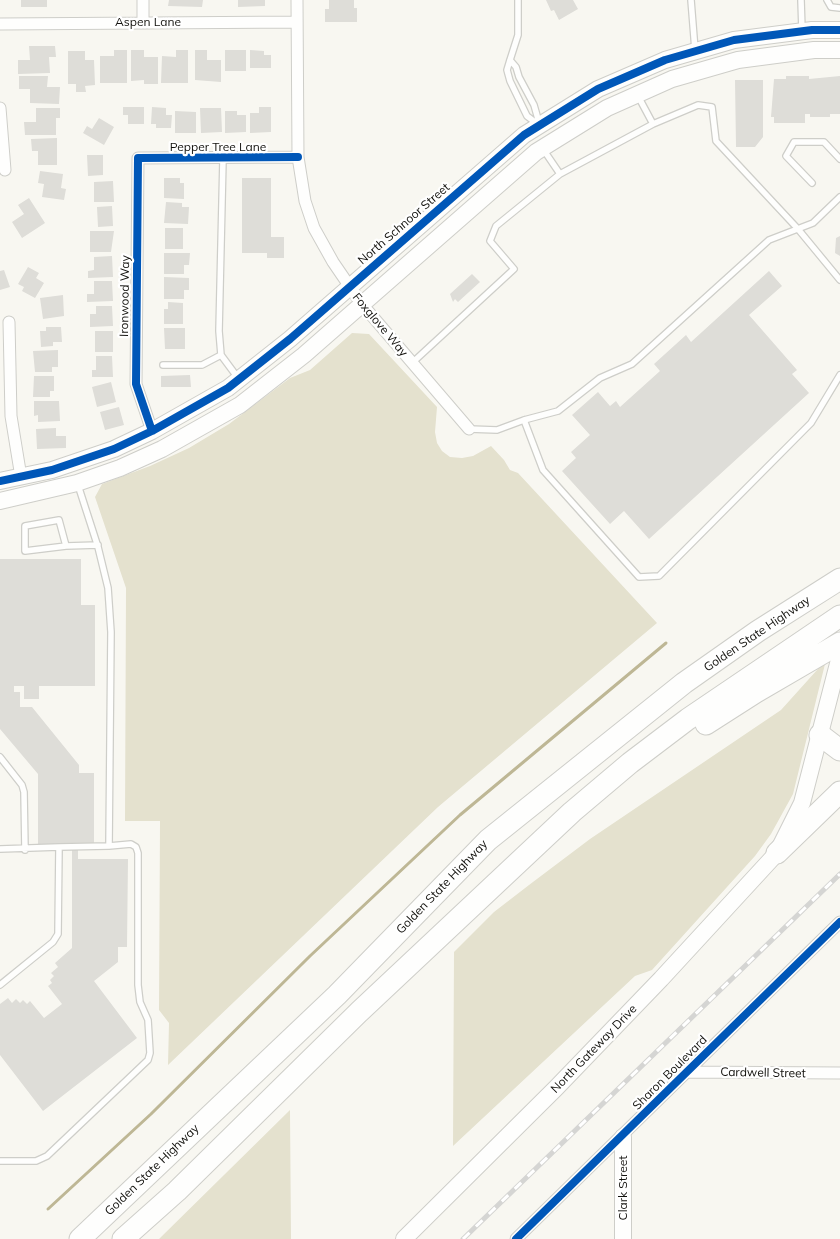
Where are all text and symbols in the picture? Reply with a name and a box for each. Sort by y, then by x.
street label: Aspen Lane [115,15,181,29]
street label: Pepper Tree Lane [170,140,266,154]
street label: North Schnoor Street [355,180,453,268]
street label: Ironwood Way [117,255,133,337]
street label: Foxglove Way [349,290,411,360]
street label: Golden State Highway [701,593,813,675]
street label: Golden State Highway [393,837,491,937]
street label: North Gateway Drive [548,1002,640,1096]
street label: Sharon Boulevard [630,1033,710,1113]
street label: Cardwell Street [720,1065,806,1081]
street label: Golden State Highway [102,1121,202,1219]
street label: Clark Street [616,1155,630,1221]

